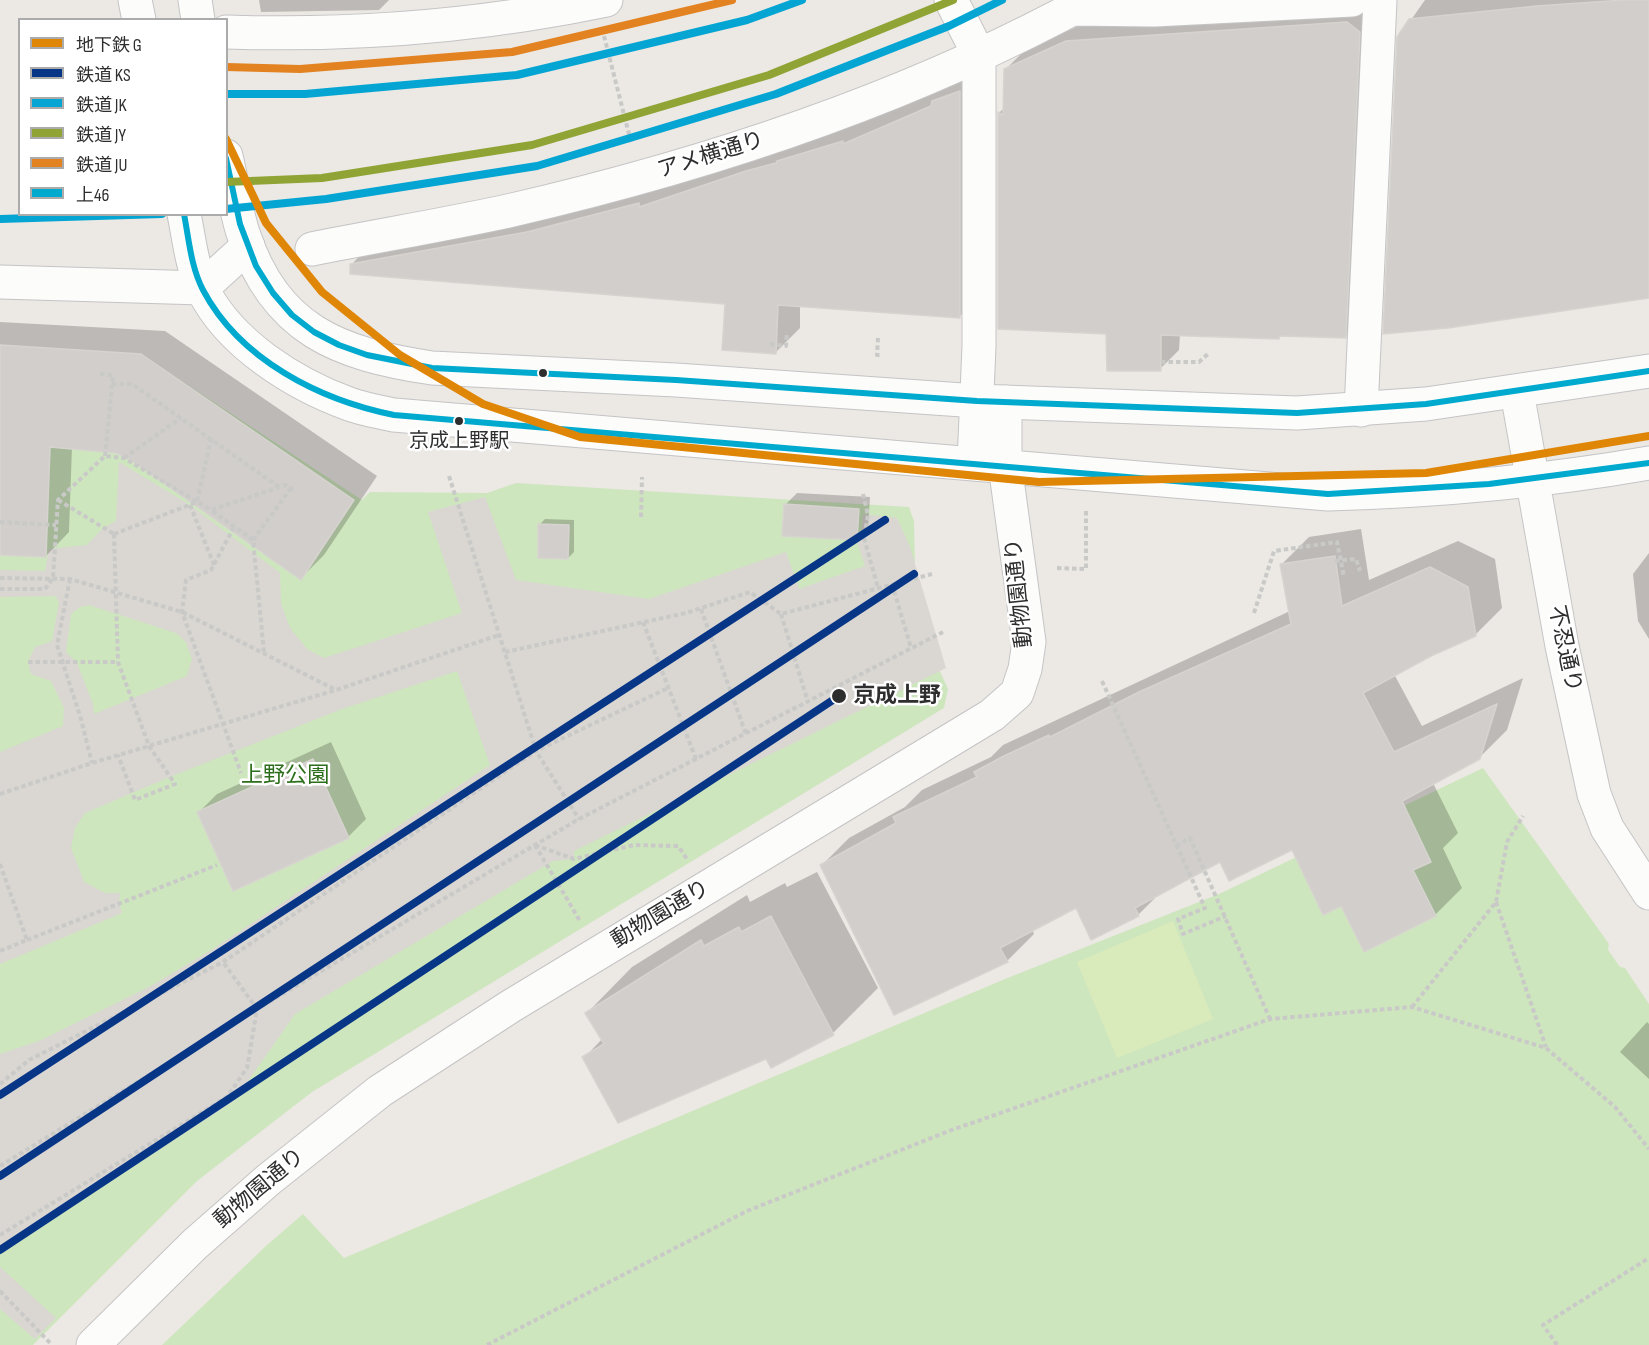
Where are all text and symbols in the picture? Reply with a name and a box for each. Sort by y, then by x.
legend [18,18,228,216]
text: 地下鉄 G [76,35,142,56]
text: 鉄道 KS [76,65,131,86]
text: 鉄道 JK [76,95,127,116]
text: 鉄道 JY [76,125,126,146]
street label: アメ横通り [655,127,767,185]
text: 鉄道 JU [76,155,127,176]
text: 上46 [76,185,109,206]
unlabelled marker [537,367,549,379]
marker: 京成上野駅 [453,415,465,427]
place label: 京成上野駅 [409,430,509,454]
street label: 動物園通り [1001,537,1039,649]
street label: 不忍通り [1542,603,1586,695]
place label: 京成上野 [853,683,941,709]
marker: 京成上野 [830,687,848,705]
park label: 上野公園 [241,763,329,789]
street label: 動物園通り [607,875,715,955]
street label: 動物園通り [209,1144,311,1234]

